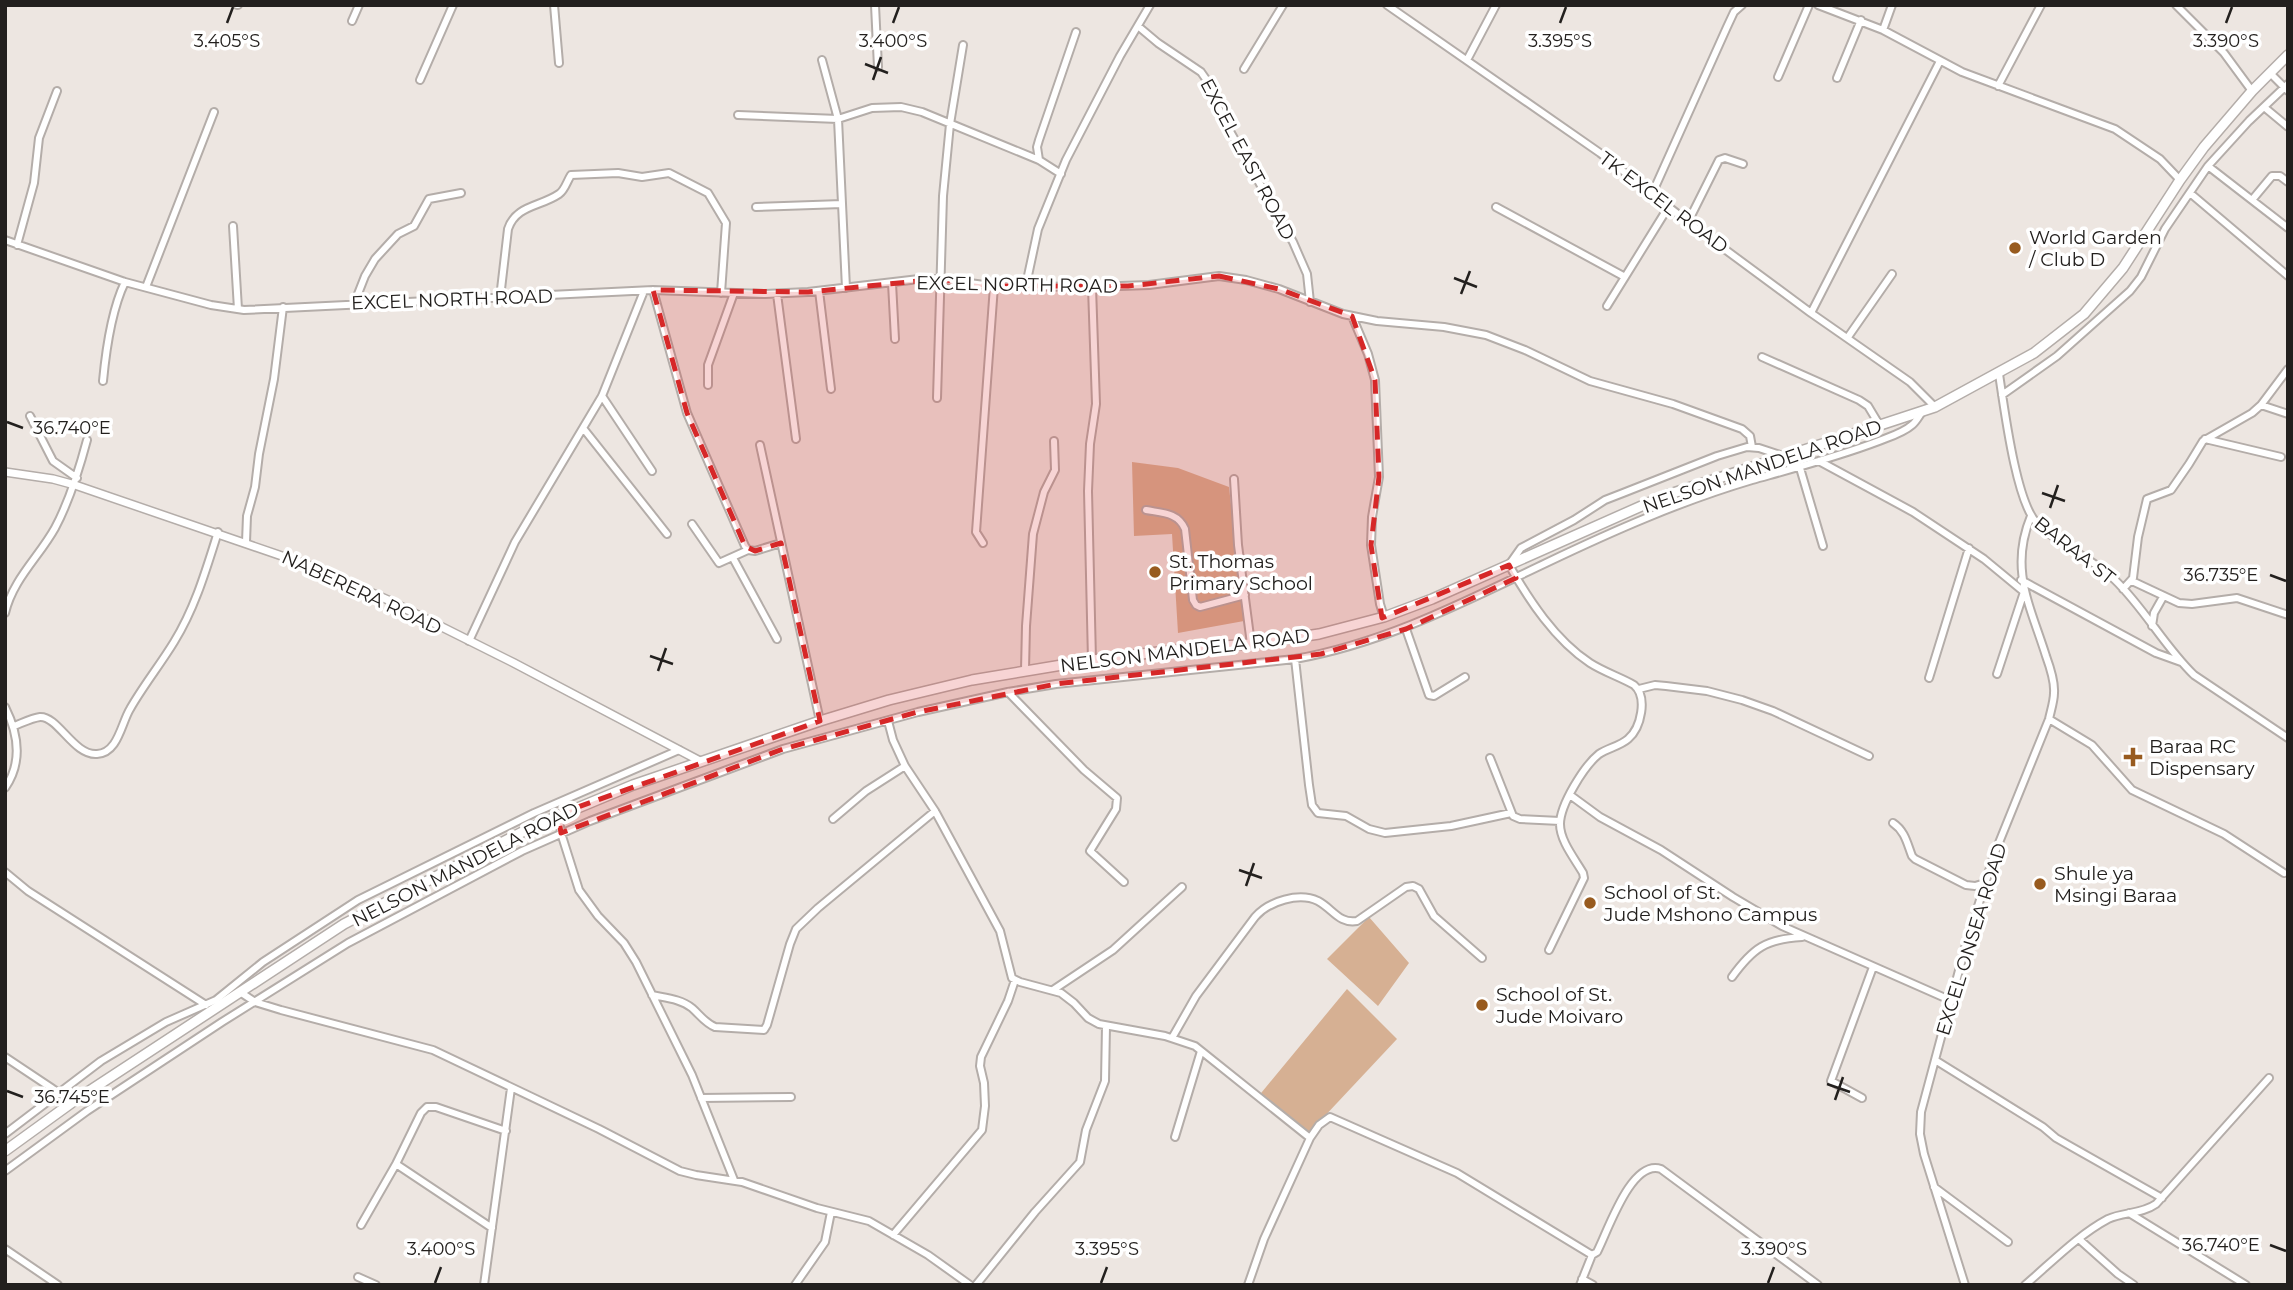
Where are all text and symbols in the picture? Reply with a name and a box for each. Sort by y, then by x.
text: 3.405°S [194,30,260,52]
text: 3.400°S [859,30,927,52]
text: 3.395°S [1528,30,1592,52]
text: 3.390°S [2193,30,2259,52]
street label: EXCEL EAST ROAD [1195,75,1300,244]
street label: TK EXCEL ROAD [1595,147,1733,258]
place label: World Garden / Club D [2028,226,2162,271]
marker: World Garden / Club D [2007,240,2023,256]
street label: EXCEL NORTH ROAD [916,271,1118,298]
street label: EXCEL NORTH ROAD [351,284,553,315]
street label: NELSON MANDELA ROAD [1640,415,1885,518]
text: 36.740°E [33,417,111,439]
street label: BARAA ST [2030,512,2120,589]
street label: NABERERA ROAD [278,545,445,640]
place label: St. Thomas Primary School [1169,550,1313,595]
marker: St. Thomas Primary School [1147,564,1163,580]
text: 36.735°E [2184,564,2258,586]
street label: NELSON MANDELA ROAD [1059,624,1311,677]
place label: Baraa RC Dispensary [2149,735,2255,780]
marker: Baraa RC Dispensary [2123,747,2143,767]
street label: NELSON MANDELA ROAD [348,797,582,932]
street label: EXCEL ONSEA ROAD [1931,840,2012,1038]
place label: Shule ya Msingi Baraa [2054,862,2177,907]
marker: Shule ya Msingi Baraa [2032,876,2048,892]
place label: School of St. Jude Mshono Campus [1603,881,1817,926]
marker: School of St. Jude Mshono Campus [1582,895,1598,911]
place label: School of St. Jude Moivaro [1495,983,1623,1028]
marker: School of St. Jude Moivaro [1474,997,1490,1013]
text: 36.745°E [34,1086,110,1108]
text: 36.740°E [2182,1234,2260,1256]
text: 3.400°S [407,1238,475,1260]
text: 3.395°S [1075,1238,1139,1260]
text: 3.390°S [1741,1238,1807,1260]

